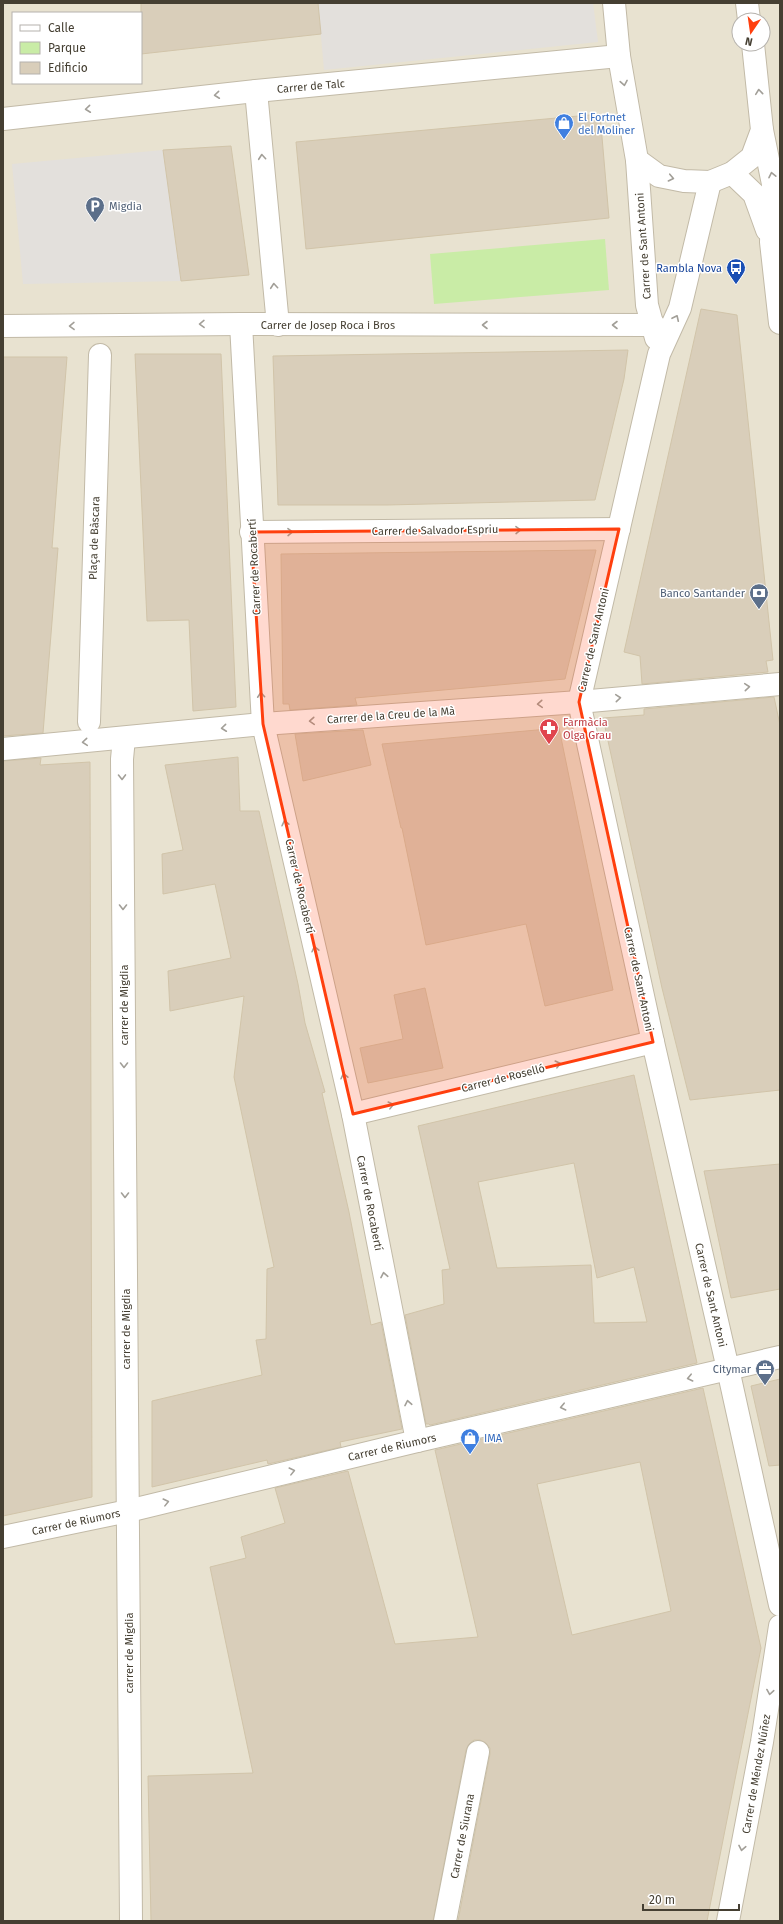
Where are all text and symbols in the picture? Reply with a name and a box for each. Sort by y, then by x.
legend [12,12,142,84]
north arrow [731,12,771,52]
text: Calle [48,21,75,35]
text: N [744,34,754,48]
text: Parque [48,41,86,55]
text: Edificio [48,61,88,75]
street label: Carrer de Talc [276,77,346,96]
one-way arrow [619,80,628,86]
one-way arrow [754,89,763,95]
one-way arrow [214,90,220,99]
one-way arrow [85,105,91,114]
place label: El Fortnet del Moliner [578,111,635,137]
shop icon: El Fortnet del Moliner [553,112,575,140]
one-way arrow [258,154,267,160]
one-way arrow [768,172,776,179]
one-way arrow [668,174,674,182]
street label: Carrer de Sant Antoni [633,192,654,300]
parking icon: Migdia [84,195,106,223]
place label: Migdia [109,200,142,213]
bus stop icon: Rambla Nova [725,257,747,285]
place label: Rambla Nova [656,262,722,275]
one-way arrow [270,283,279,289]
one-way arrow [671,315,679,323]
street label: Carrer de Josep Roca i Bros [261,319,395,332]
one-way arrow [199,320,205,328]
one-way arrow [69,321,75,330]
one-way arrow [482,321,488,329]
one-way arrow [612,321,618,329]
street label: Plaça de Bàscara [87,496,102,580]
street label: Carrer de Rocabertí [245,518,264,616]
street label: Carrer de Salvador Espriu [372,523,498,538]
one-way arrow [515,525,521,534]
one-way arrow [287,528,293,536]
bank icon: Banco Santander [748,582,770,610]
street label: Carrer de Sant Antoni [575,587,612,694]
place label: Banco Santander [660,587,746,600]
one-way arrow [744,683,750,692]
one-way arrow [257,692,266,698]
one-way arrow [615,694,621,703]
one-way arrow [537,700,543,709]
street label: Carrer de la Creu de la Mà [327,705,455,726]
one-way arrow [309,716,315,725]
place label: Farmàcia Olga Grau [563,716,611,742]
pharmacy icon: Farmàcia Olga Grau [538,717,560,745]
one-way arrow [221,723,227,732]
one-way arrow [82,737,88,746]
one-way arrow [118,774,126,780]
one-way arrow [282,820,290,826]
street label: Carrer de Rocabertí [282,838,317,935]
one-way arrow [119,904,127,910]
street label: Carrer de Sant Antoni [621,926,656,1033]
one-way arrow [311,946,319,953]
street label: carrer de Migdia [118,965,131,1045]
one-way arrow [555,1061,562,1069]
one-way arrow [120,1062,128,1068]
street label: Carrer de Roselló [460,1062,546,1095]
one-way arrow [341,1073,349,1079]
one-way arrow [388,1101,394,1109]
street label: Carrer de Rocabertí [354,1154,385,1252]
one-way arrow [121,1192,129,1198]
street label: Carrer de Sant Antoni [692,1242,729,1349]
one-way arrow [380,1272,389,1278]
street label: carrer de Migdia [120,1289,133,1369]
office icon: Citymar [754,1358,776,1386]
place label: Citymar [713,1363,752,1376]
one-way arrow [687,1373,693,1381]
one-way arrow [405,1400,413,1406]
one-way arrow [560,1403,567,1411]
shop icon: IMA [459,1427,481,1455]
street label: Carrer de Riumors [347,1431,437,1464]
place label: IMA [484,1432,503,1445]
one-way arrow [289,1468,296,1476]
one-way arrow [163,1498,169,1506]
street label: Carrer de Riumors [31,1507,122,1538]
street label: carrer de Migdia [123,1613,136,1693]
one-way arrow [766,1689,775,1695]
street label: Carrer de Méndez Núñez [740,1713,773,1835]
street label: Carrer de Siurana [448,1792,477,1880]
one-way arrow [738,1845,747,1851]
scale bar [643,1886,739,1912]
text: 20 m [649,1893,675,1907]

